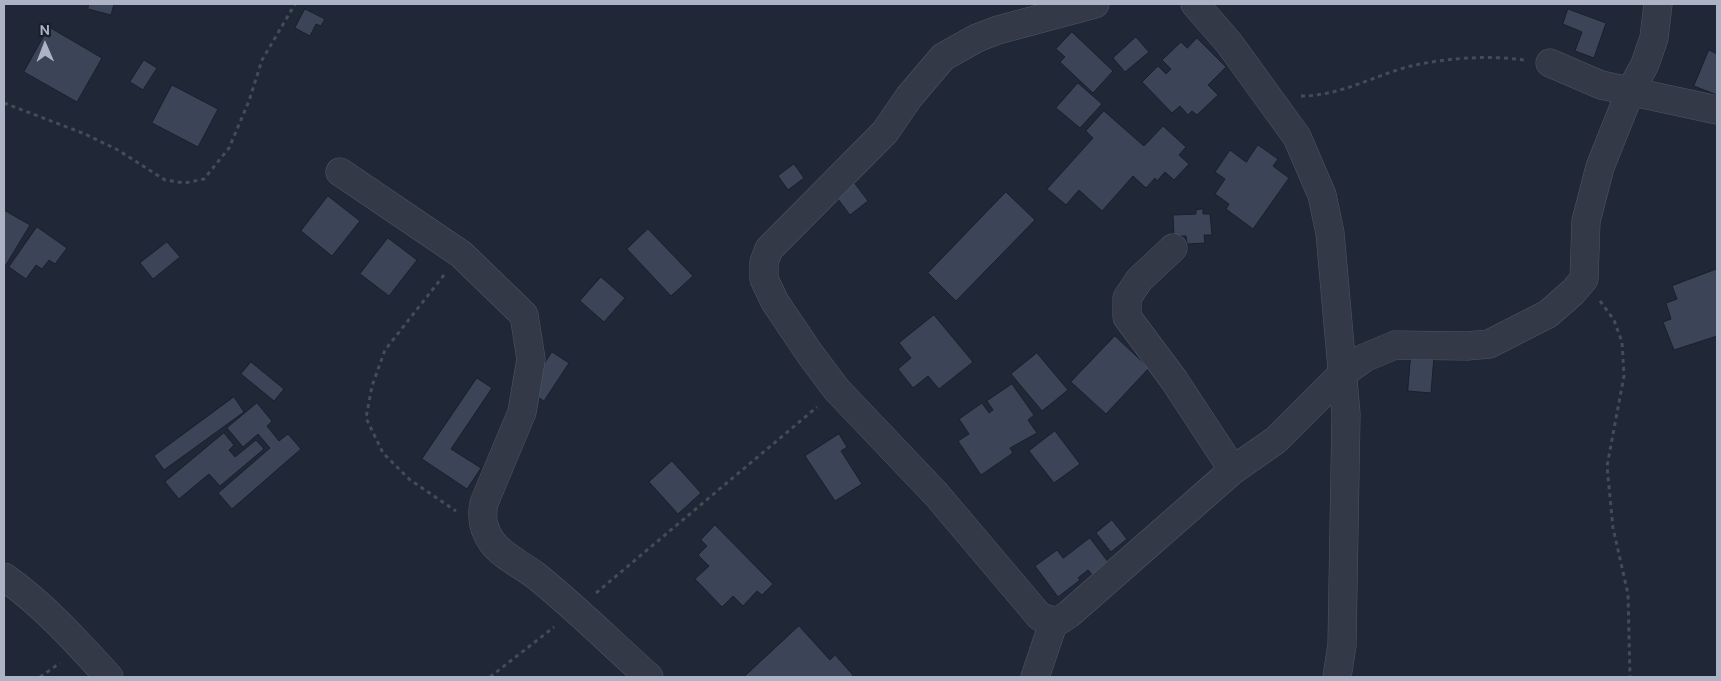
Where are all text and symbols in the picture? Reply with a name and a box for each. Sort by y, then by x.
north arrow [20,20,70,70]
text: N [39,21,50,39]

